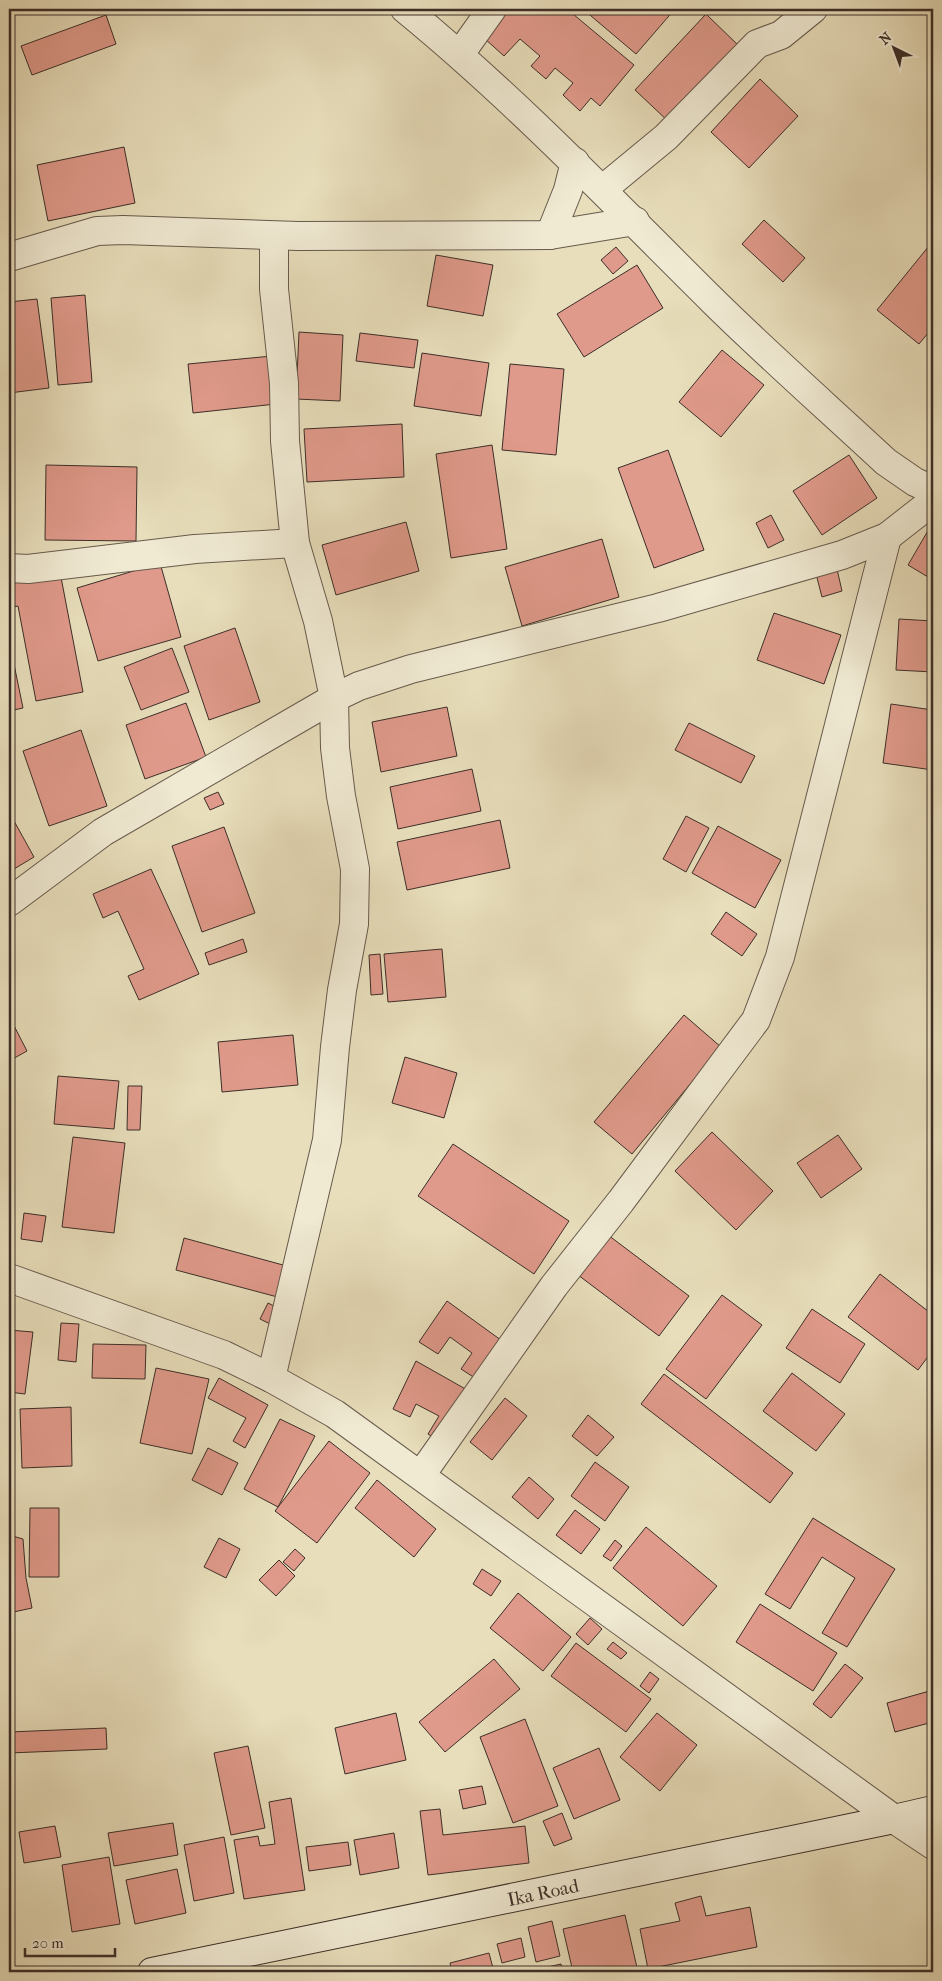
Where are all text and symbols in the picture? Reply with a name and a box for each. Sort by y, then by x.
north arrow [870,22,920,72]
text: N [876,29,896,49]
street label: Ika Road [506,1875,581,1911]
scale bar [25,1926,115,1958]
text: 20 m [32,1934,64,1952]

